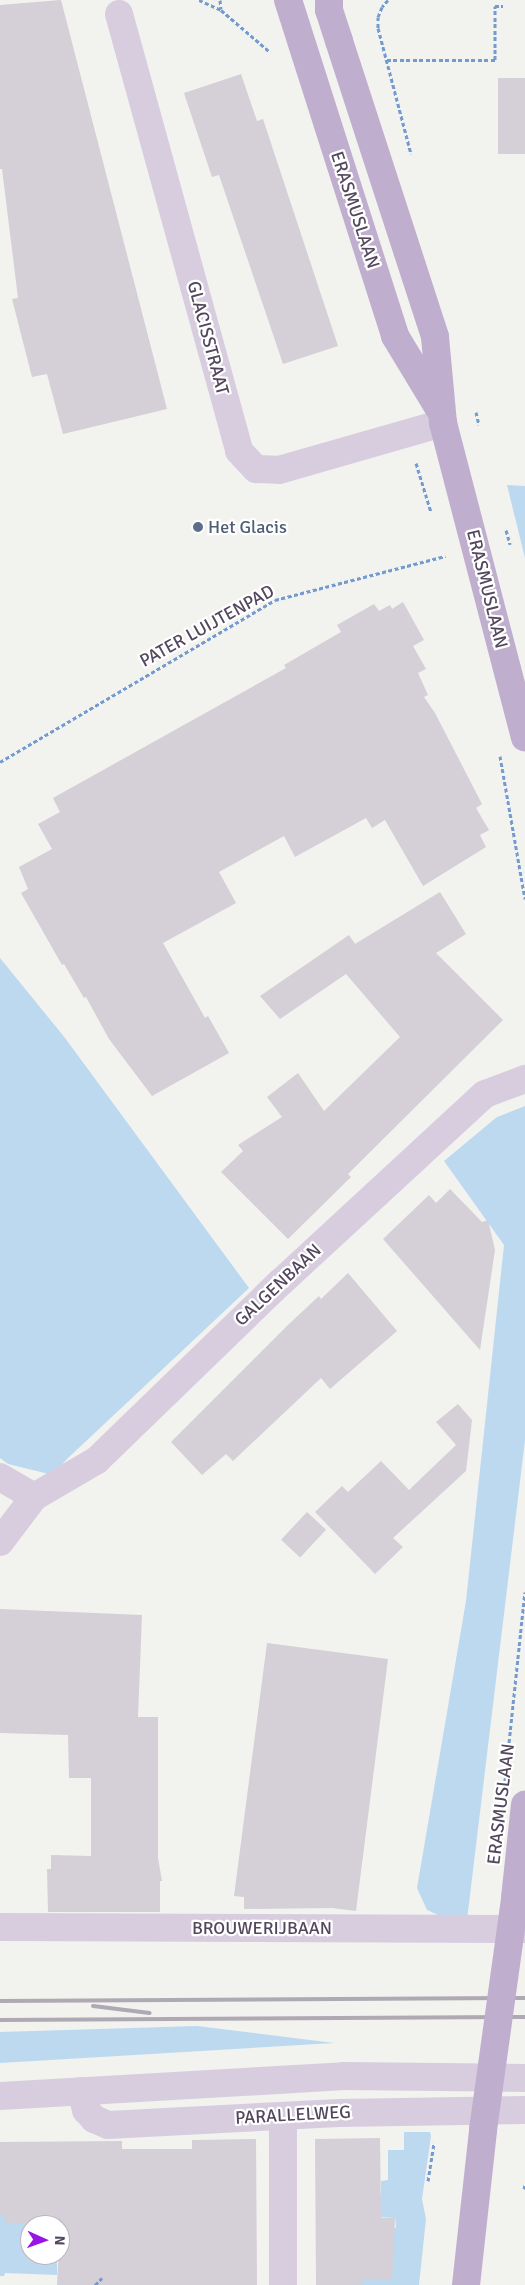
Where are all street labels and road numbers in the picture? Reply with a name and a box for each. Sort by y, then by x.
street label: ERASMUSLAAN [326,149,384,271]
street label: GLACISSTRAAT [182,279,234,397]
street label: ERASMUSLAAN [462,527,512,651]
street label: PATER LUIJTENPAD [136,580,278,672]
street label: GALGENBAAN [230,1239,326,1331]
street label: ERASMUSLAAN [483,1742,519,1866]
street label: BROUWERIJBAAN [192,1917,332,1939]
street label: PARALLELWEG [235,2101,351,2129]

